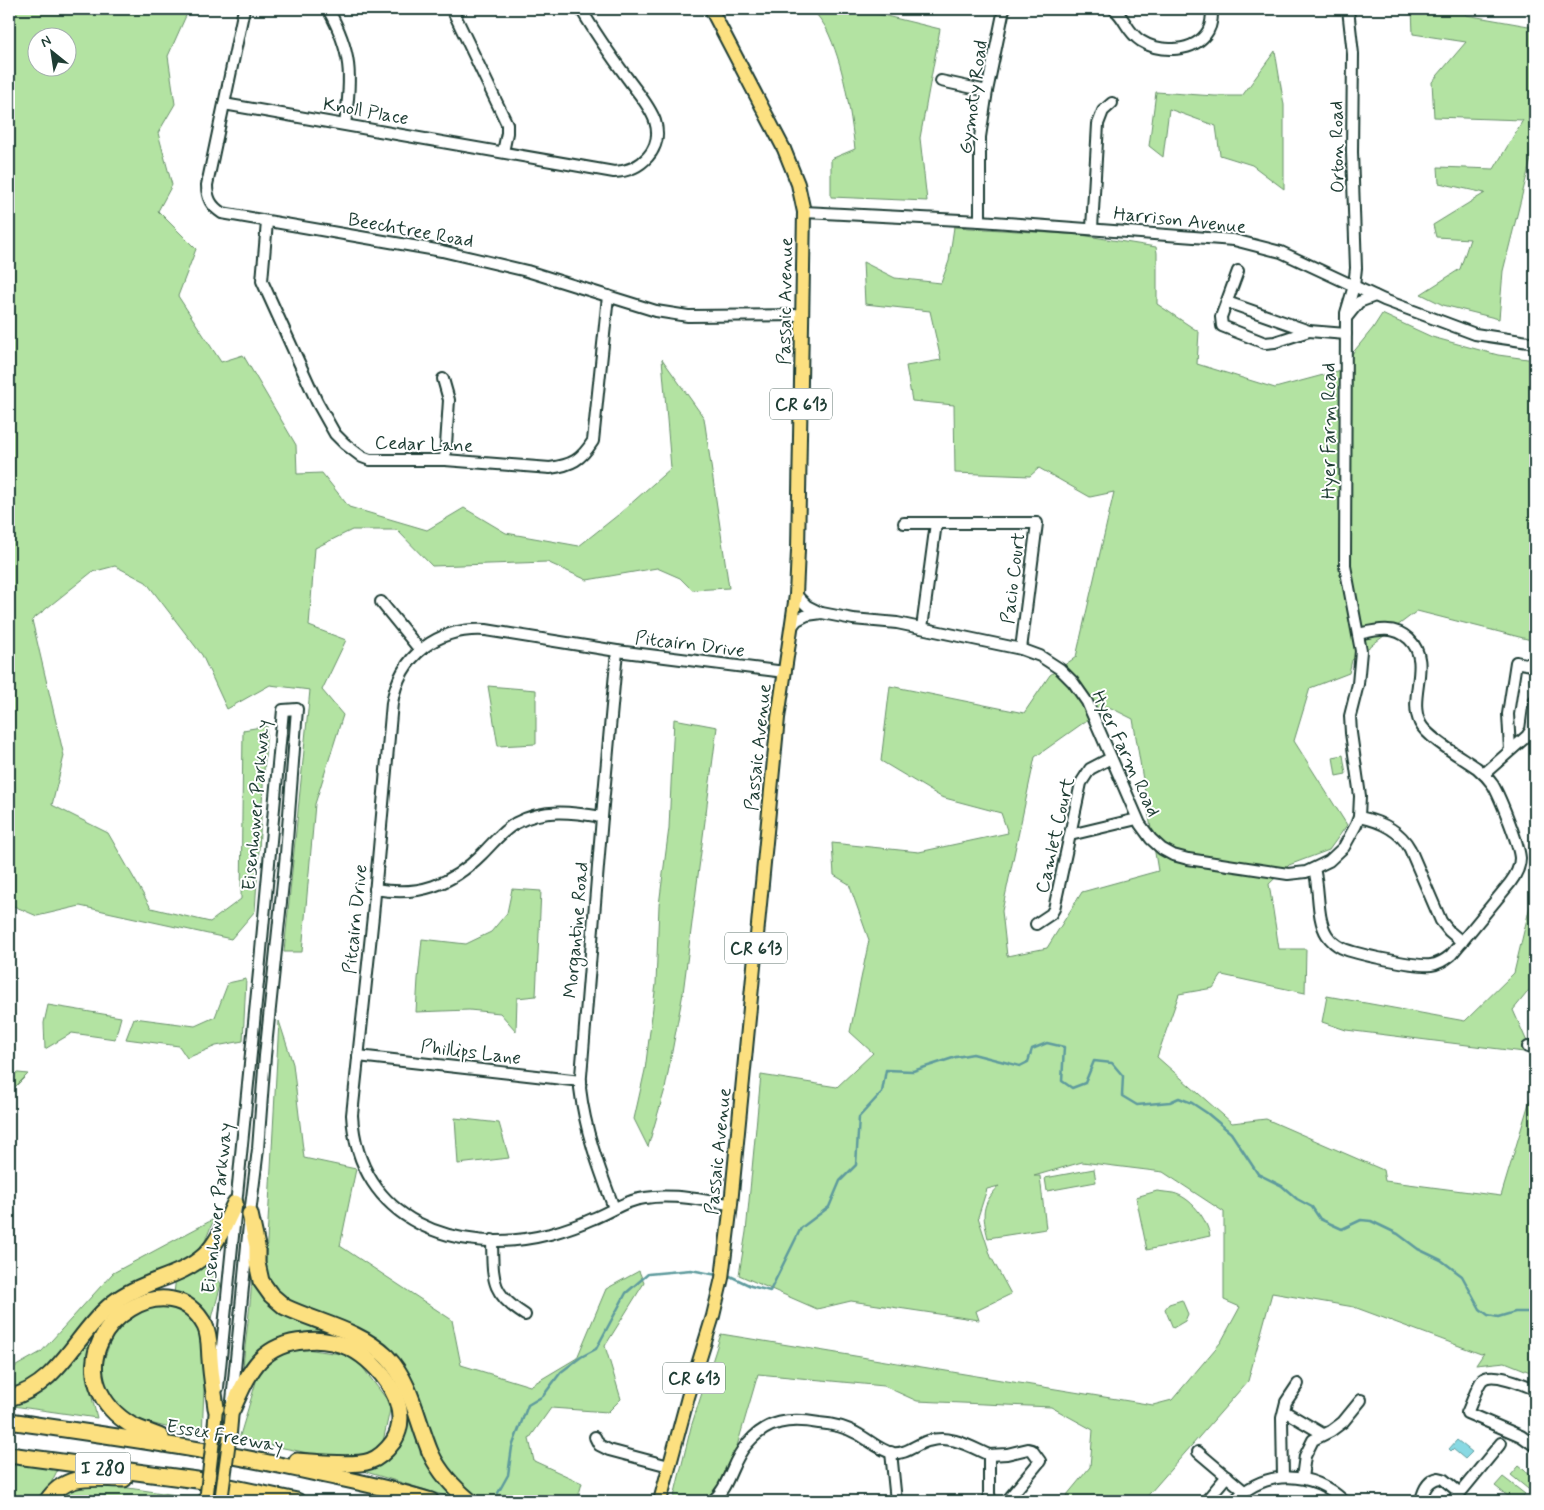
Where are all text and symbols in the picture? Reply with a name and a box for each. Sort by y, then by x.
north arrow [28,28,78,78]
text: N [37,31,55,52]
street label: Gymoty Road [953,39,994,156]
street label: Knoll Place [321,92,411,131]
street label: Orton Road [1324,101,1351,193]
street label: Harrison Avenue [1112,201,1247,240]
street label: Beechtree Road [346,207,476,254]
street label: Passaic Avenue [772,237,799,365]
street label: Hyer Farm Road [1317,363,1342,499]
road number: CR 613 [770,388,832,419]
street label: Cedar Lane [374,430,474,459]
street label: Pacio Court [995,531,1031,625]
street label: Pitcairn Drive [634,625,746,664]
street label: Passaic Avenue [739,682,778,812]
street label: Hyer Farm Road [1085,687,1166,821]
street label: Eisenhower Parkway [237,719,277,892]
street label: Camlet Court [1030,775,1081,896]
street label: Morgantine Road [558,861,597,1000]
street label: Pitcairn Drive [337,863,374,975]
road number: CR 613 [725,932,787,964]
street label: Phillips Lane [419,1034,522,1071]
street label: Passaic Avenue [699,1086,738,1216]
street label: Eisenhower Parkway [196,1122,240,1295]
road number: CR 613 [663,1362,725,1394]
street label: Essex Freeway [164,1414,285,1460]
road number: I 280 [76,1452,130,1484]

